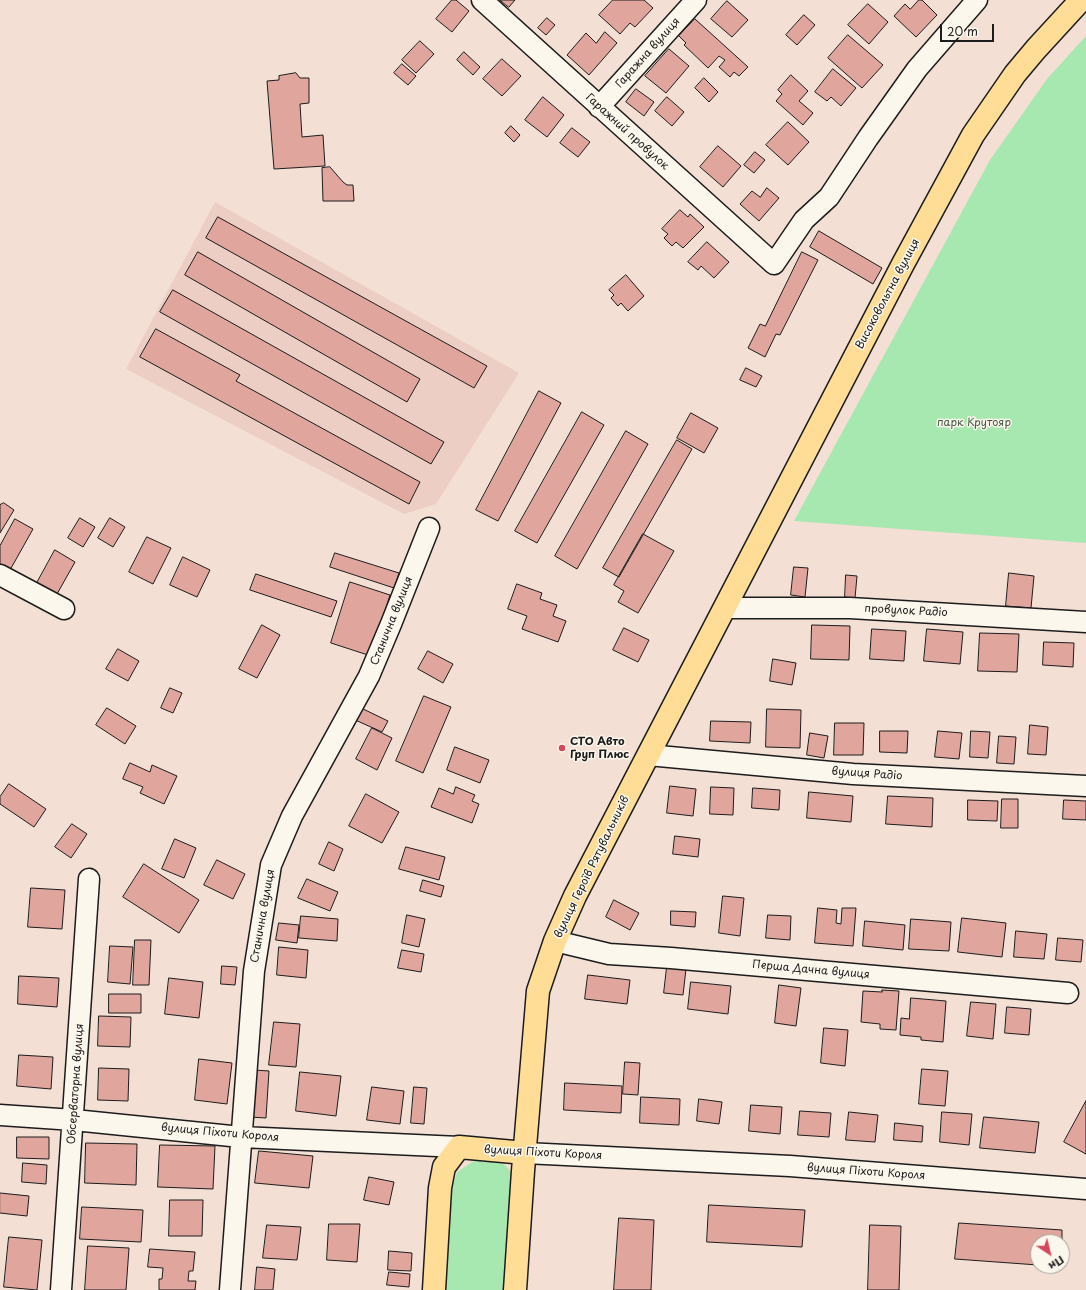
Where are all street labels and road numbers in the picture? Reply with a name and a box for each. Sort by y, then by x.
street label: Гаражна вулиця [613,15,683,91]
street label: Гаражний провулок [583,91,671,173]
street label: Високовольтна вулиця [853,237,923,351]
street label: Станична вулиця [368,575,416,667]
street label: провулок Радіо [864,602,948,620]
street label: вулиця Радіо [831,765,903,783]
street label: вулиця Героїв Рятувальників [552,794,632,940]
street label: Станична вулиця [248,868,278,964]
street label: Перша Дачна вулиця [752,958,870,982]
street label: Обсерваторна вулиця [65,1023,87,1145]
street label: вулиця Піхоти Короля [160,1121,280,1145]
street label: вулиця Піхоти Короля [483,1143,603,1163]
street label: вулиця Піхоти Короля [806,1161,926,1183]

